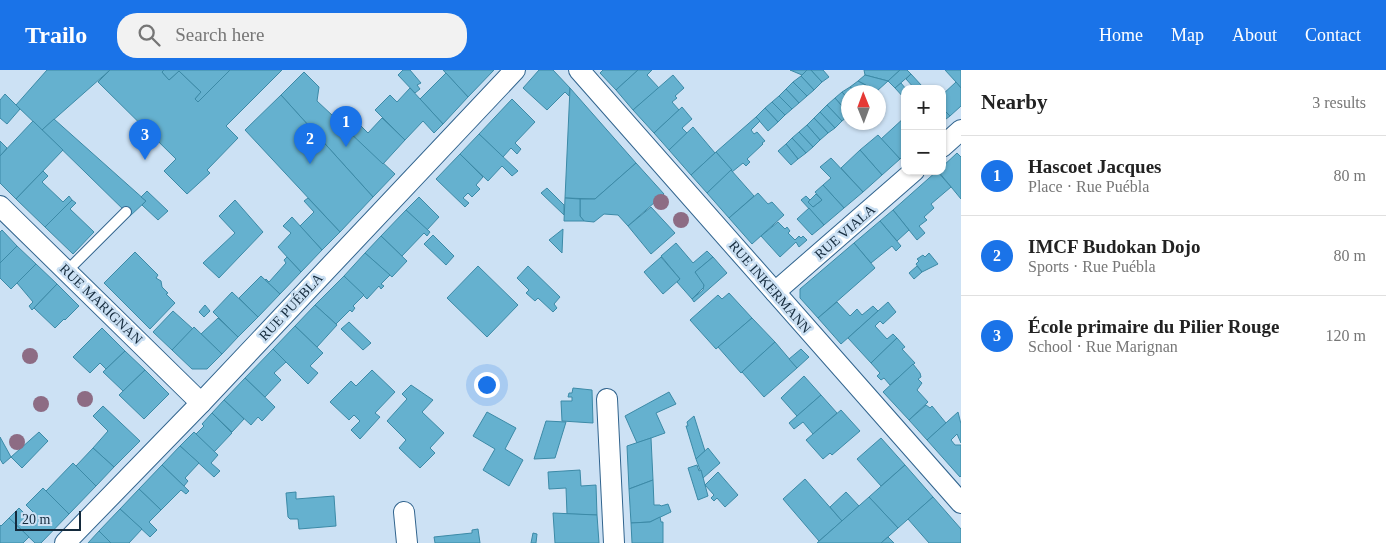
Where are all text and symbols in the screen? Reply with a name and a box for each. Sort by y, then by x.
search box [117,13,467,58]
icon: search [135,21,163,49]
text: Trailo [25,22,87,48]
text: Search here [175,24,264,45]
text: Home [1099,25,1143,45]
text: Map [1171,25,1204,45]
text: About [1232,25,1277,45]
text: Contact [1305,25,1361,45]
north arrow [841,85,886,130]
map controls [901,85,946,175]
button: + [901,85,946,130]
text: Nearby [981,90,1048,114]
text: 3 results [1312,94,1366,111]
pin: 1 [330,106,362,147]
pin: 3 [129,119,161,160]
pin: 2 [294,123,326,164]
button: − [901,130,946,175]
text: Hascoet Jacques [1028,156,1162,177]
text: 1 [993,167,1001,184]
text: 80 m [1334,167,1366,184]
text: Place · Rue Puébla [1028,178,1149,195]
street label: RUE VIALA [812,201,879,262]
text: IMCF Budokan Dojo [1028,236,1200,257]
street label: RUE INKERMANN [726,238,814,336]
text: 2 [993,247,1001,264]
text: 80 m [1334,247,1366,264]
text: Sports · Rue Puébla [1028,258,1156,275]
street label: RUE MARIGNAN [57,261,145,347]
street label: RUE PUÉBLA [255,269,326,344]
text: École primaire du Pilier Rouge [1028,316,1280,337]
text: 3 [993,327,1001,344]
text: 120 m [1326,327,1366,344]
text: School · Rue Marignan [1028,338,1178,355]
your location [474,372,500,398]
scale bar [15,508,81,531]
text: 20 m [22,512,50,527]

